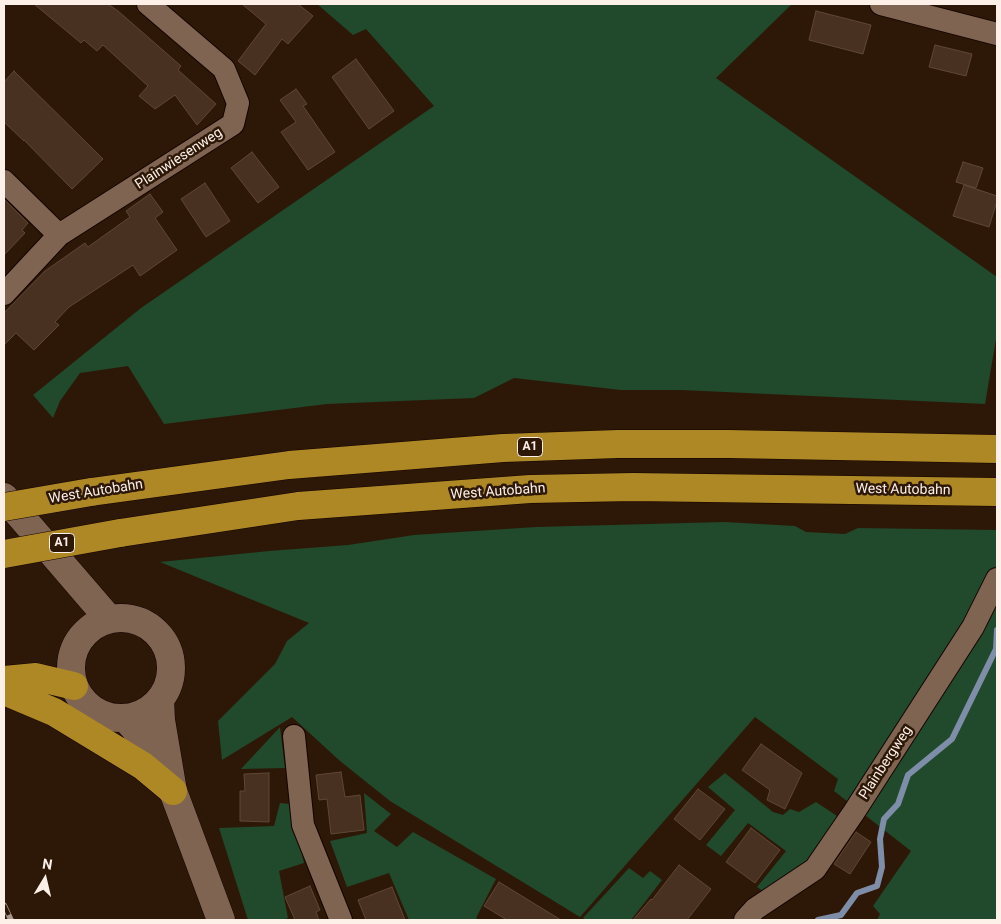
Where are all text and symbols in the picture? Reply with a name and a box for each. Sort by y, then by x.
street label: Plainwiesenweg [132,125,226,193]
road number: A1 [518,438,542,457]
street label: West Autobahn [48,476,144,508]
street label: West Autobahn [450,480,546,504]
street label: West Autobahn [855,481,951,499]
road number: A1 [50,534,74,552]
street label: Plainbergweg [856,723,916,803]
north arrow [20,854,70,904]
text: N [41,856,53,873]

